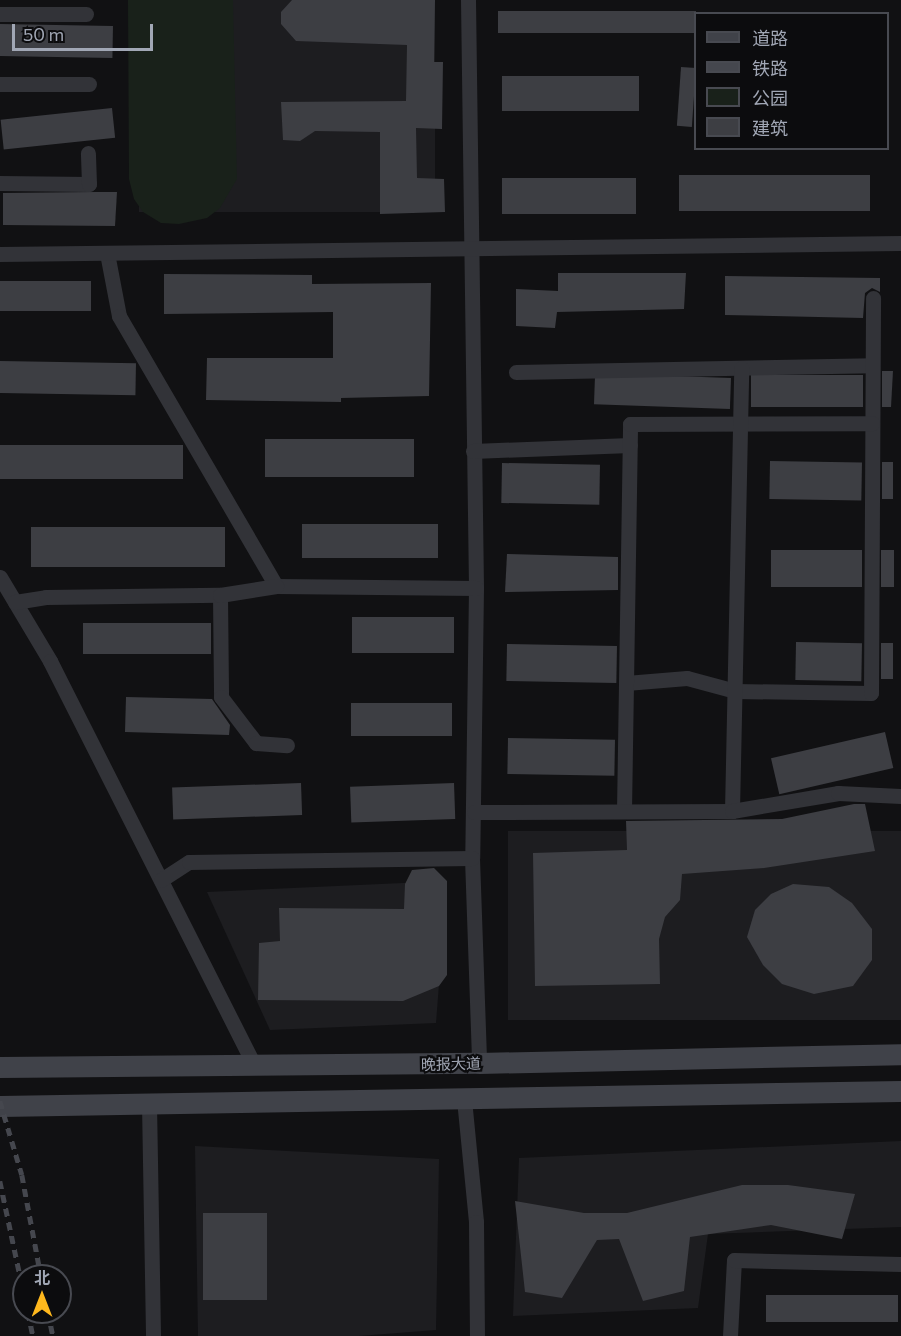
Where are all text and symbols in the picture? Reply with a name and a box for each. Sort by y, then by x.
scale bar [15,12,156,50]
legend [694,12,889,150]
text: 50 m [23,23,64,45]
text: 道路 [752,27,788,49]
text: 铁路 [752,57,788,79]
text: 公园 [752,87,788,109]
text: 建筑 [752,117,788,139]
street label: 晚报大道 [421,1054,481,1074]
north arrow [12,1264,72,1324]
text: 北 [34,1268,50,1287]

